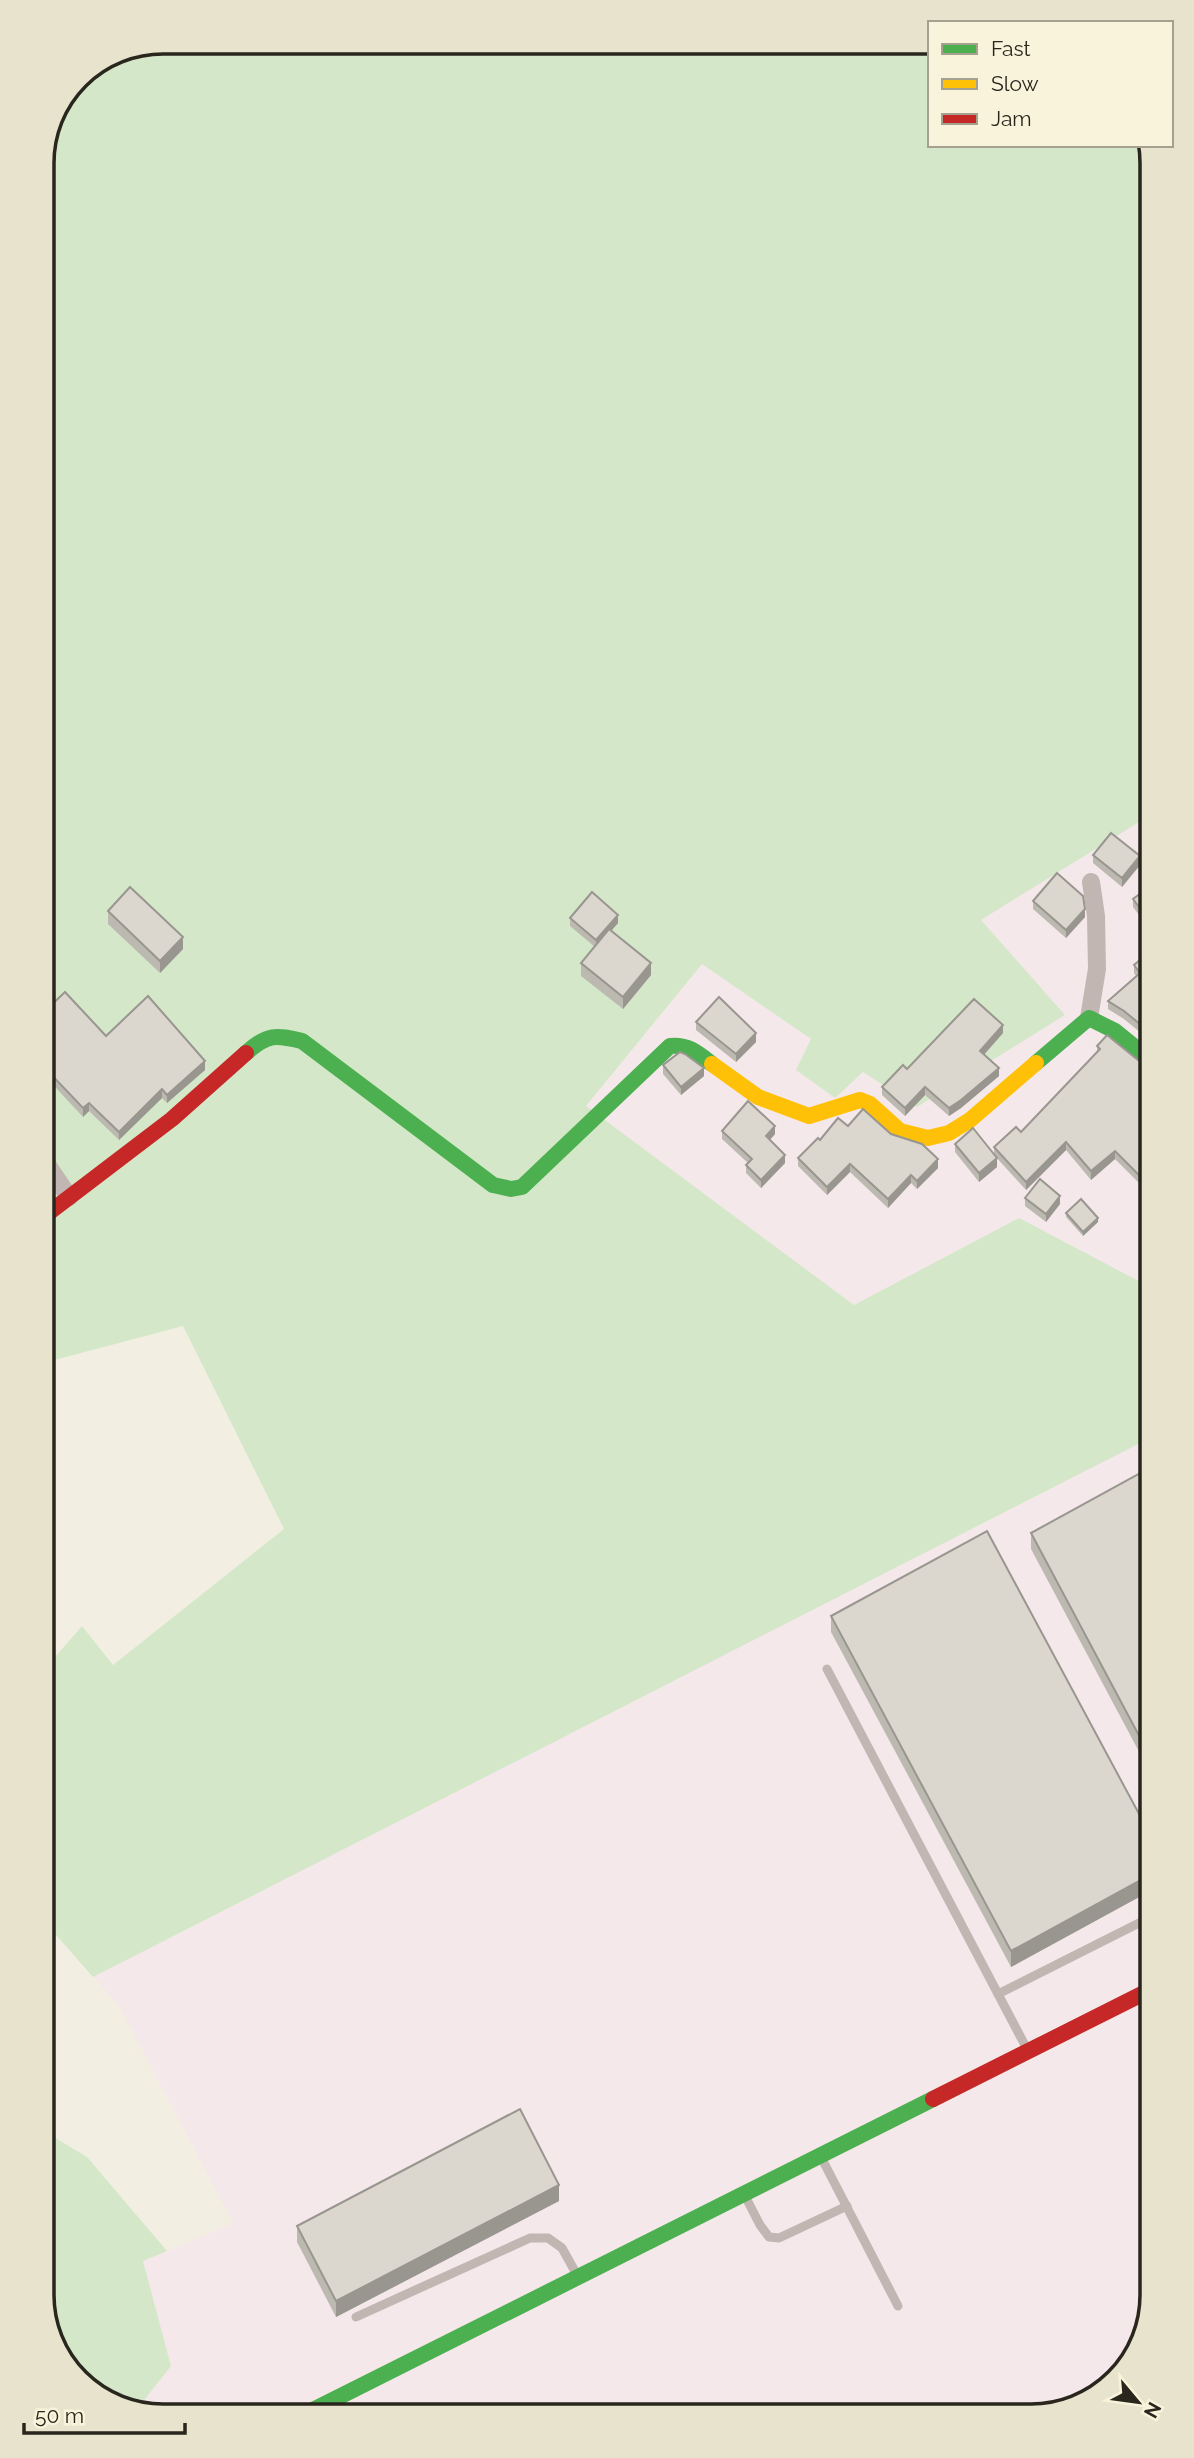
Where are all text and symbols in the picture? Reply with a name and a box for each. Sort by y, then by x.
legend [928,21,1173,147]
text: Fast [991,36,1031,61]
text: Slow [991,71,1039,96]
text: Jam [991,106,1032,131]
north arrow [1103,2367,1173,2437]
scale bar [24,2392,186,2436]
text: N [1140,2399,1166,2422]
text: 50 m [35,2403,84,2428]

